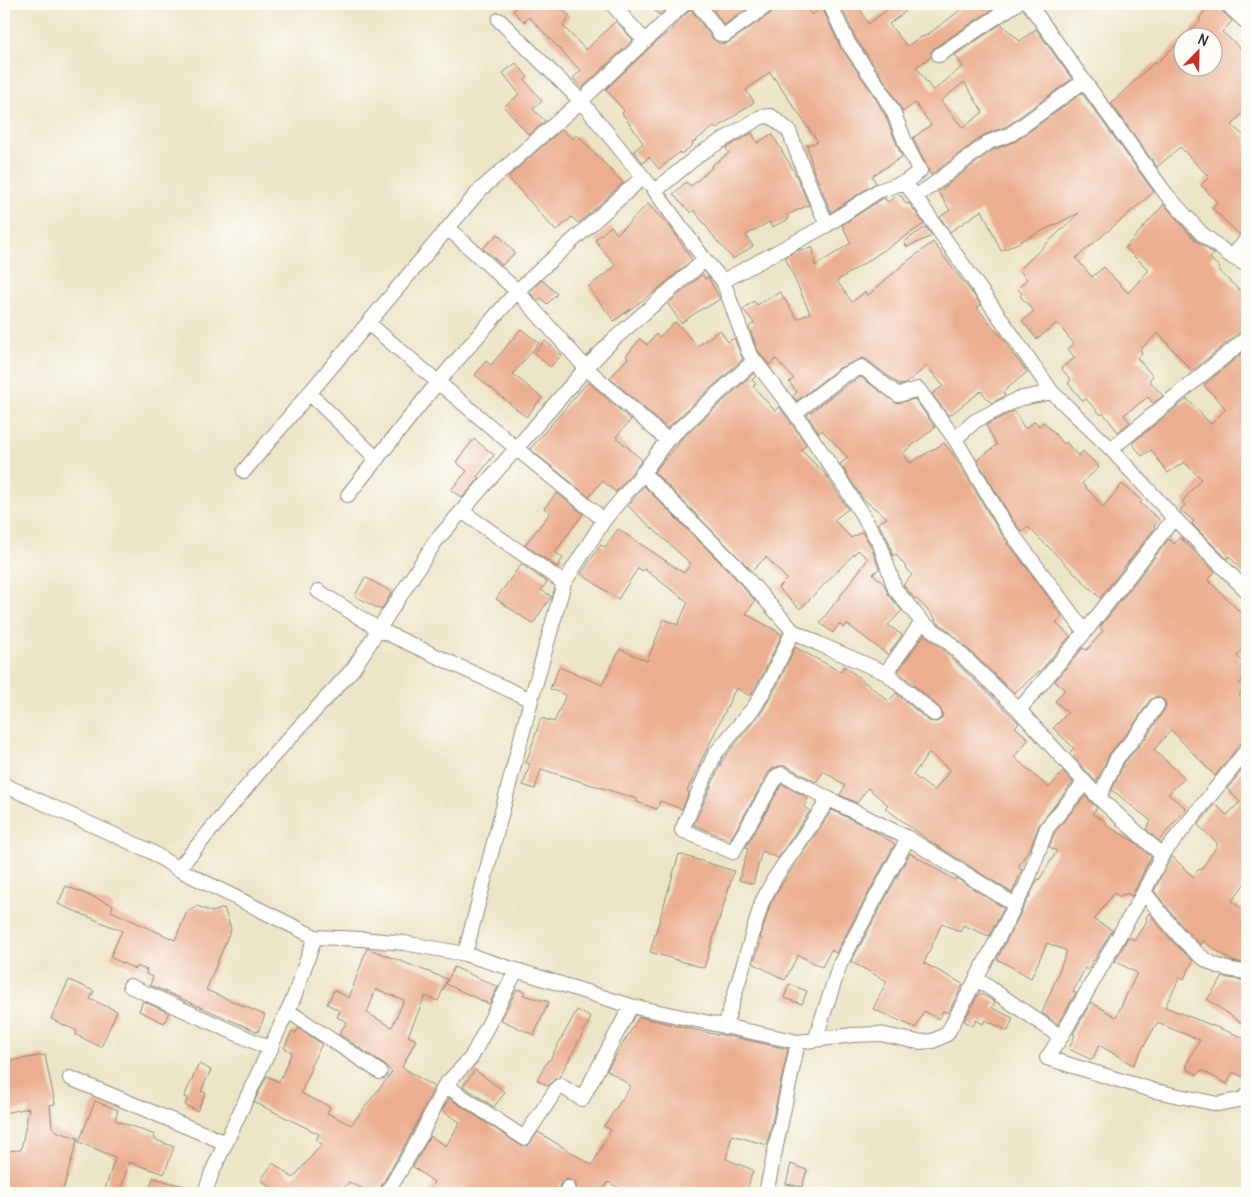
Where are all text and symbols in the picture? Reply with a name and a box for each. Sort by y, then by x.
north arrow [1174,28,1224,78]
text: N [1195,30,1211,50]

